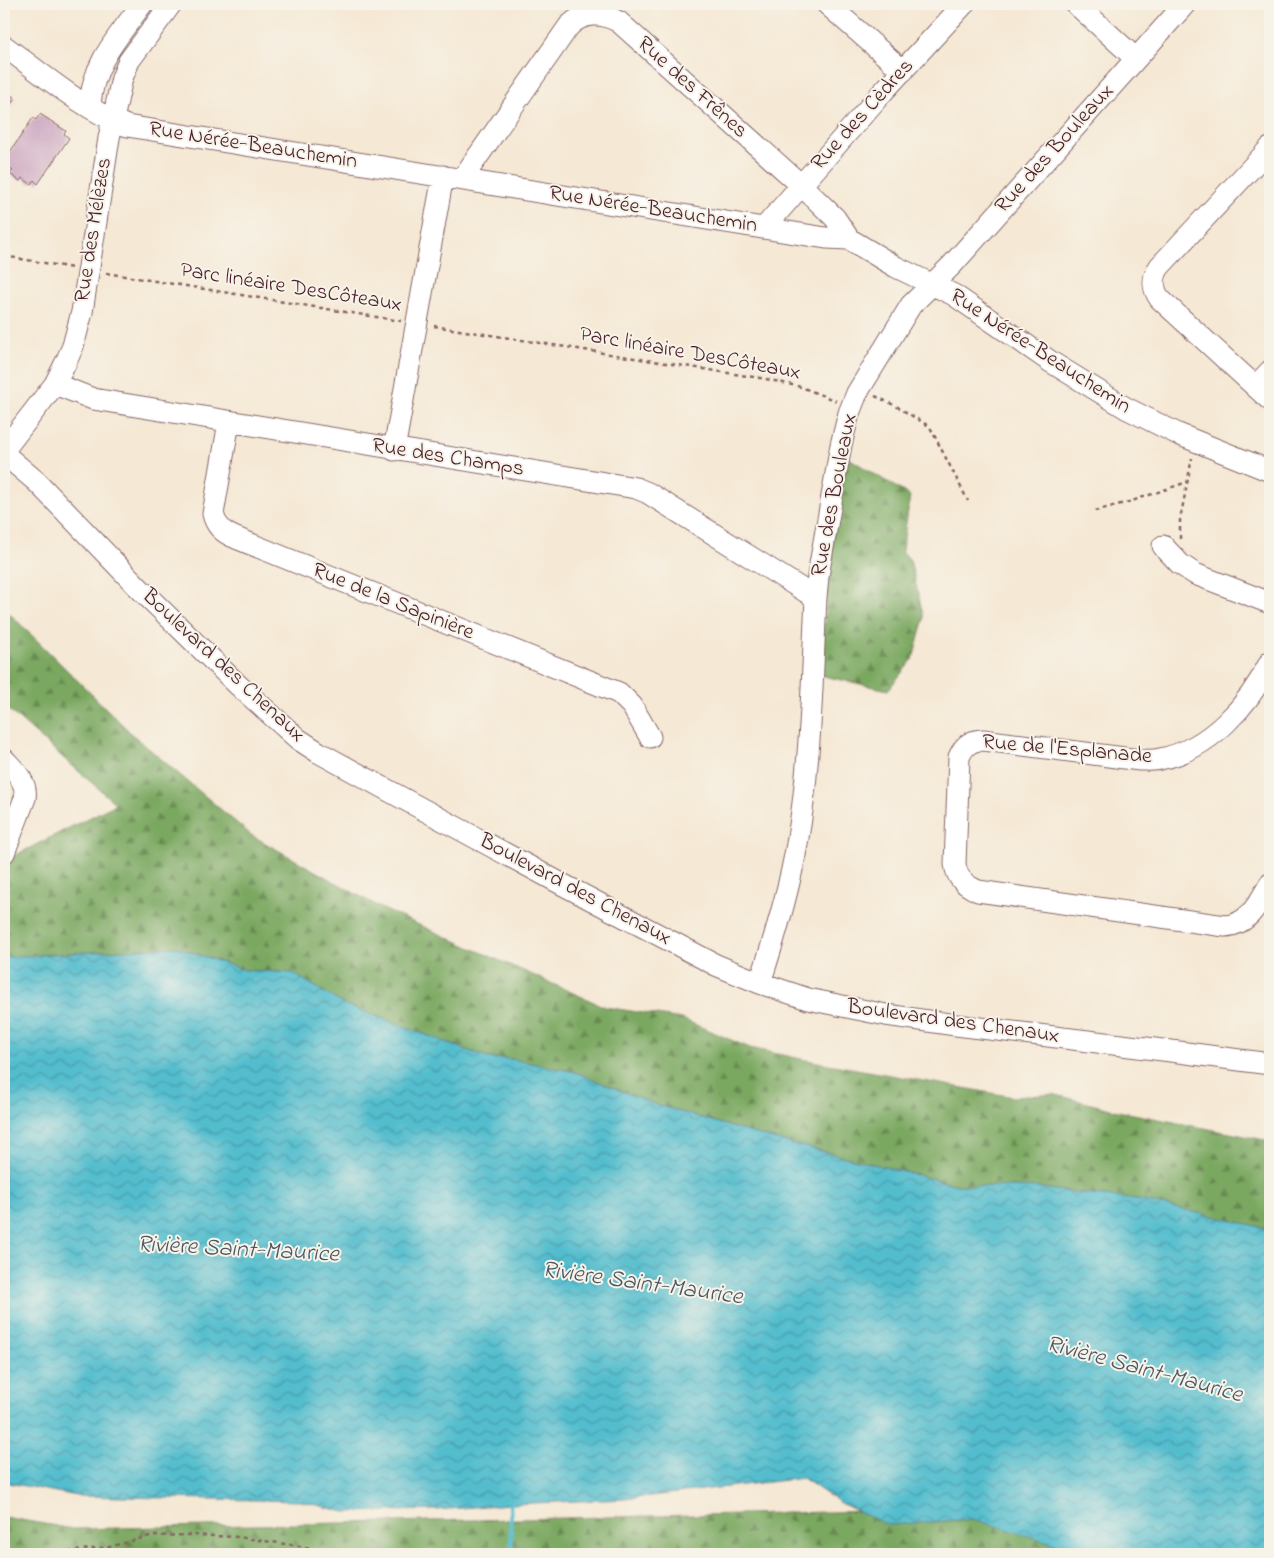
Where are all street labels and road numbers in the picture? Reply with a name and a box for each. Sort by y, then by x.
street label: Rue des Frênes [629,29,755,147]
street label: Rue des Cèdres [804,52,922,178]
street label: Rue des Bouleaux [988,77,1122,221]
street label: Rue Nérée-Beauchemin [147,114,359,178]
street label: Rue des Mélèzes [67,155,121,305]
street label: Rue Nérée-Beauchemin [547,178,759,242]
street label: Parc linéaire DesCôteaux [178,255,404,321]
street label: Rue Nérée-Beauchemin [943,281,1137,423]
street label: Parc linéaire DesCôteaux [577,319,803,389]
street label: Rue des Bouleaux [804,411,867,579]
street label: Rue des Champs [370,430,526,486]
street label: Rue de la Sapinière [307,555,479,649]
street label: Boulevard des Chenaux [133,581,312,751]
street label: Rue de l'Esplanade [981,727,1153,773]
street label: Boulevard des Chenaux [472,825,677,954]
street label: Boulevard des Chenaux [844,991,1061,1053]

